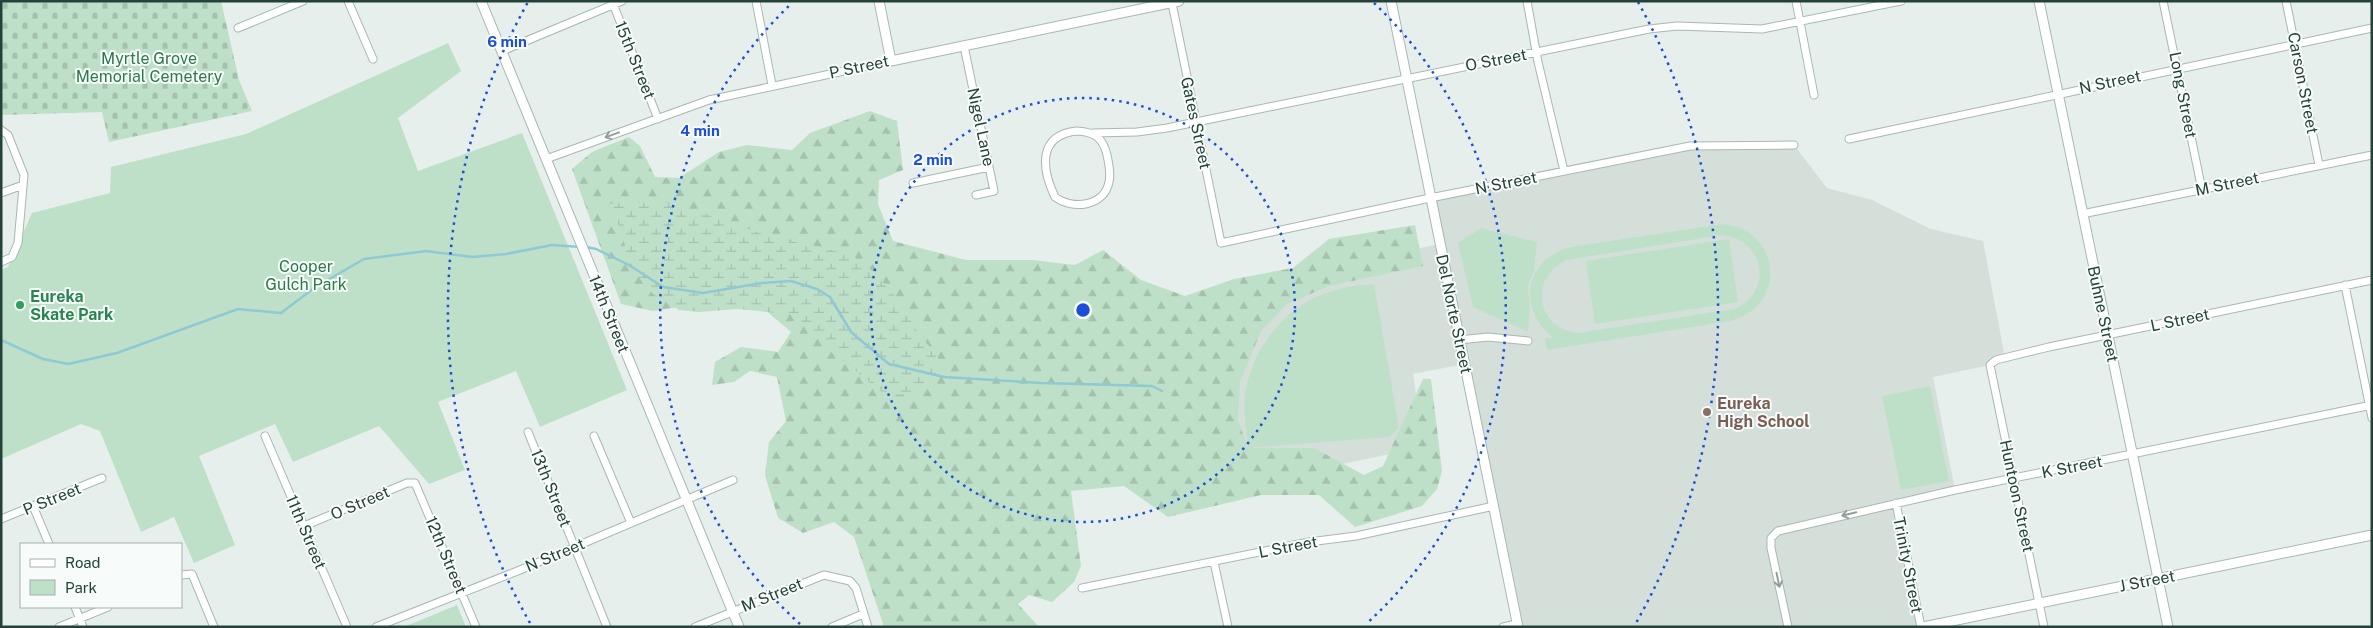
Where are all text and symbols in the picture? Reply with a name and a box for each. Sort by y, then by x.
street label: 15th Street [611,18,659,102]
street label: Carson Street [2284,31,2322,135]
text: 6 min [487,33,527,50]
street label: O Street [1464,45,1528,75]
park label: Myrtle Grove Memorial Cemetery [76,49,223,86]
street label: Long Street [2165,50,2201,140]
street label: P Street [827,51,891,83]
street label: N Street [2077,66,2143,98]
street label: Gates Street [1177,75,1215,171]
street label: Nigel Lane [963,86,999,168]
text: 4 min [680,122,720,139]
one-way arrow [605,131,621,140]
text: 2 min [913,151,953,168]
street label: N Street [1473,168,1539,198]
street label: M Street [2193,168,2261,200]
street label: Del Norte Street [1432,253,1476,375]
park label: Cooper Gulch Park [265,257,347,294]
street label: Buhne Street [2084,264,2122,364]
street label: 14th Street [585,272,633,356]
place label: Eureka Skate Park [30,287,113,324]
marker: Eureka Skate Park [14,299,26,311]
centre of rings [1074,301,1092,319]
street label: L Street [2149,304,2211,336]
place label: Eureka High School [1717,394,1810,431]
marker: Eureka High School [1701,406,1713,418]
street label: Huntoon Street [1996,438,2038,554]
street label: 13th Street [527,446,575,530]
street label: K Street [2040,452,2104,482]
street label: P Street [20,479,84,519]
street label: O Street [328,482,392,524]
street label: 11th Street [282,492,330,572]
one-way arrow [1841,510,1857,519]
street label: 12th Street [421,513,471,597]
street label: Trinity Street [1889,515,1927,615]
street label: L Street [1257,532,1319,562]
street label: N Street [522,534,588,576]
legend [20,543,182,608]
text: Road [65,554,101,571]
street label: J Street [2117,566,2177,596]
one-way arrow [1774,572,1783,588]
street label: M Street [738,574,806,616]
text: Park [65,579,97,596]

